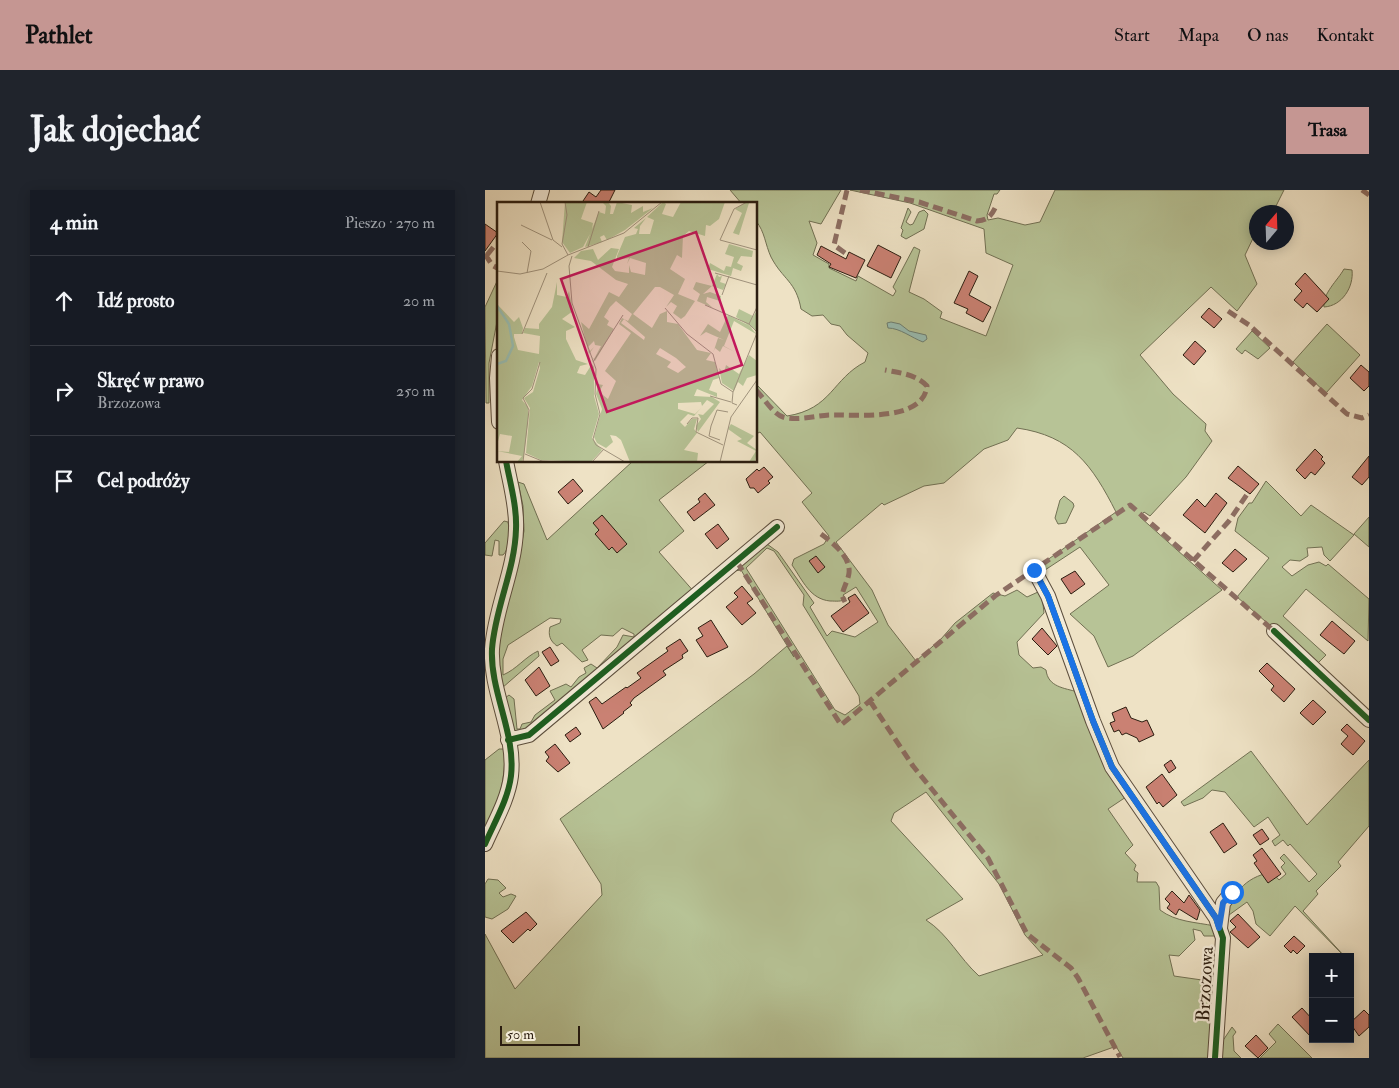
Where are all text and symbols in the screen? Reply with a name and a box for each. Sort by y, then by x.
text: Pathlet [25,20,93,51]
text: Start [1114,24,1150,47]
text: Mapa [1178,24,1219,47]
text: O nas [1247,24,1288,47]
text: Kontakt [1316,24,1374,47]
button: Trasa [1286,107,1369,154]
text: Jak dojechać [30,108,200,152]
inset map [497,202,757,462]
north arrow [1249,205,1294,250]
text: 4 min [50,209,98,236]
text: Pieszo · 270 m [345,213,435,233]
icon: ahead [50,287,78,315]
text: Idź prosto [97,289,174,313]
text: 20 m [403,291,435,311]
text: Skręć w prawo [97,369,204,393]
icon: right [50,377,78,405]
text: 250 m [396,381,435,401]
text: Brzozowa [97,393,161,413]
icon: arrive [50,467,78,495]
text: Cel podróży [97,469,190,493]
route end [1023,559,1046,582]
route start [1221,881,1244,904]
street label: Brzozowa [1191,946,1219,1022]
map controls [1309,953,1354,1043]
button: + [1309,953,1354,998]
button: − [1309,998,1354,1043]
scale bar [500,1023,580,1046]
text: 50 m [507,1026,534,1043]

